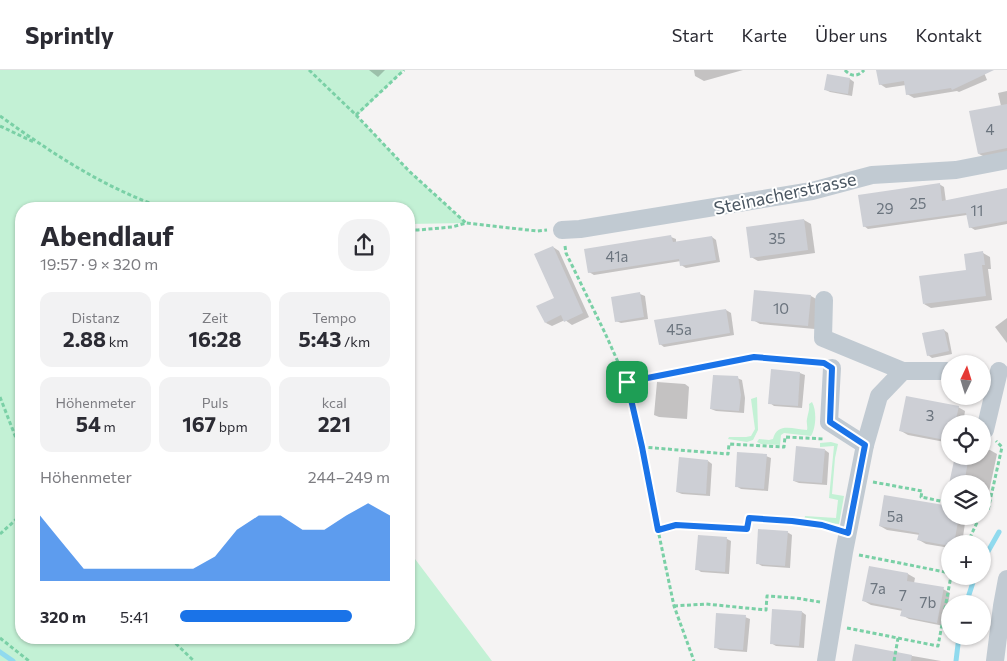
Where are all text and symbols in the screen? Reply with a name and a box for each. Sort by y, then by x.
text: Sprintly [25,20,114,49]
text: Start [672,24,714,46]
text: Karte [742,24,787,46]
text: Über uns [815,24,888,46]
text: Kontakt [916,24,982,46]
house number: 4 [986,120,995,138]
street label: Steinacherstrasse [712,167,858,219]
house number: 25 [910,194,926,212]
house number: 29 [876,199,894,217]
house number: 11 [971,201,983,219]
text: Abendlauf [40,218,174,252]
button: share [338,219,390,271]
house number: 35 [768,229,786,247]
house number: 41a [606,247,628,265]
text: 19:57 · 9 × 320 m [40,254,158,273]
house number: 10 [773,299,789,317]
text: Distanz [72,309,120,326]
text: Zeit [202,309,228,326]
text: Tempo [312,309,356,326]
house number: 45a [666,320,692,338]
text: 2.88 [63,326,106,351]
text: 16:28 [189,326,241,351]
text: 5:43 [299,326,341,351]
text: km [106,333,129,350]
text: /km [341,333,370,350]
north arrow [941,355,991,405]
map controls [941,355,991,645]
pin [606,361,648,403]
icon: arrive [613,368,641,396]
text: Höhenmeter [55,394,136,411]
text: Puls [202,394,228,411]
text: kcal [322,394,347,411]
house number: 3 [926,406,934,424]
text: 54 [76,411,101,436]
text: 167 [182,411,216,436]
text: 221 [318,411,351,436]
button: locate [941,415,991,465]
text: m [101,418,116,435]
text: bpm [216,418,248,435]
text: Höhenmeter [40,467,132,486]
text: 244–249 m [308,467,390,486]
button: layers [941,475,991,525]
house number: 5a [887,507,903,525]
button: + [941,535,991,585]
house number: 7a [870,579,886,597]
house number: 7 [899,586,907,604]
house number: 7b [920,593,937,611]
button: − [941,595,991,645]
text: 320 m [40,607,86,626]
text: 5:41 [120,607,149,626]

